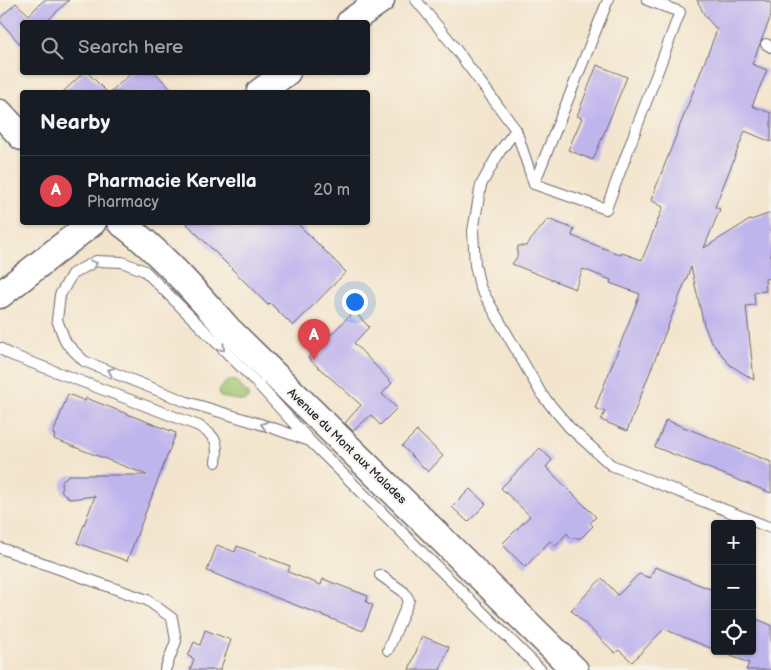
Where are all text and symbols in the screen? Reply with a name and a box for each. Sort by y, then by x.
search box [20,20,370,75]
icon: search [38,34,66,62]
text: Search here [78,36,183,59]
text: Nearby [40,110,110,135]
text: Pharmacie Kervella [87,170,257,193]
text: A [51,181,61,200]
text: 20 m [314,181,350,200]
text: Pharmacy [87,193,159,212]
one-way arrow [89,260,98,270]
your location [342,289,368,315]
pin: A [298,319,330,360]
one-way arrow [217,343,226,352]
one-way arrow [107,367,115,377]
street label: Avenue du Mont aux Malades [284,385,409,507]
one-way arrow [260,420,268,430]
map controls [711,520,756,655]
button: + [711,520,756,565]
button: − [711,565,756,610]
button: locate [711,610,756,655]

